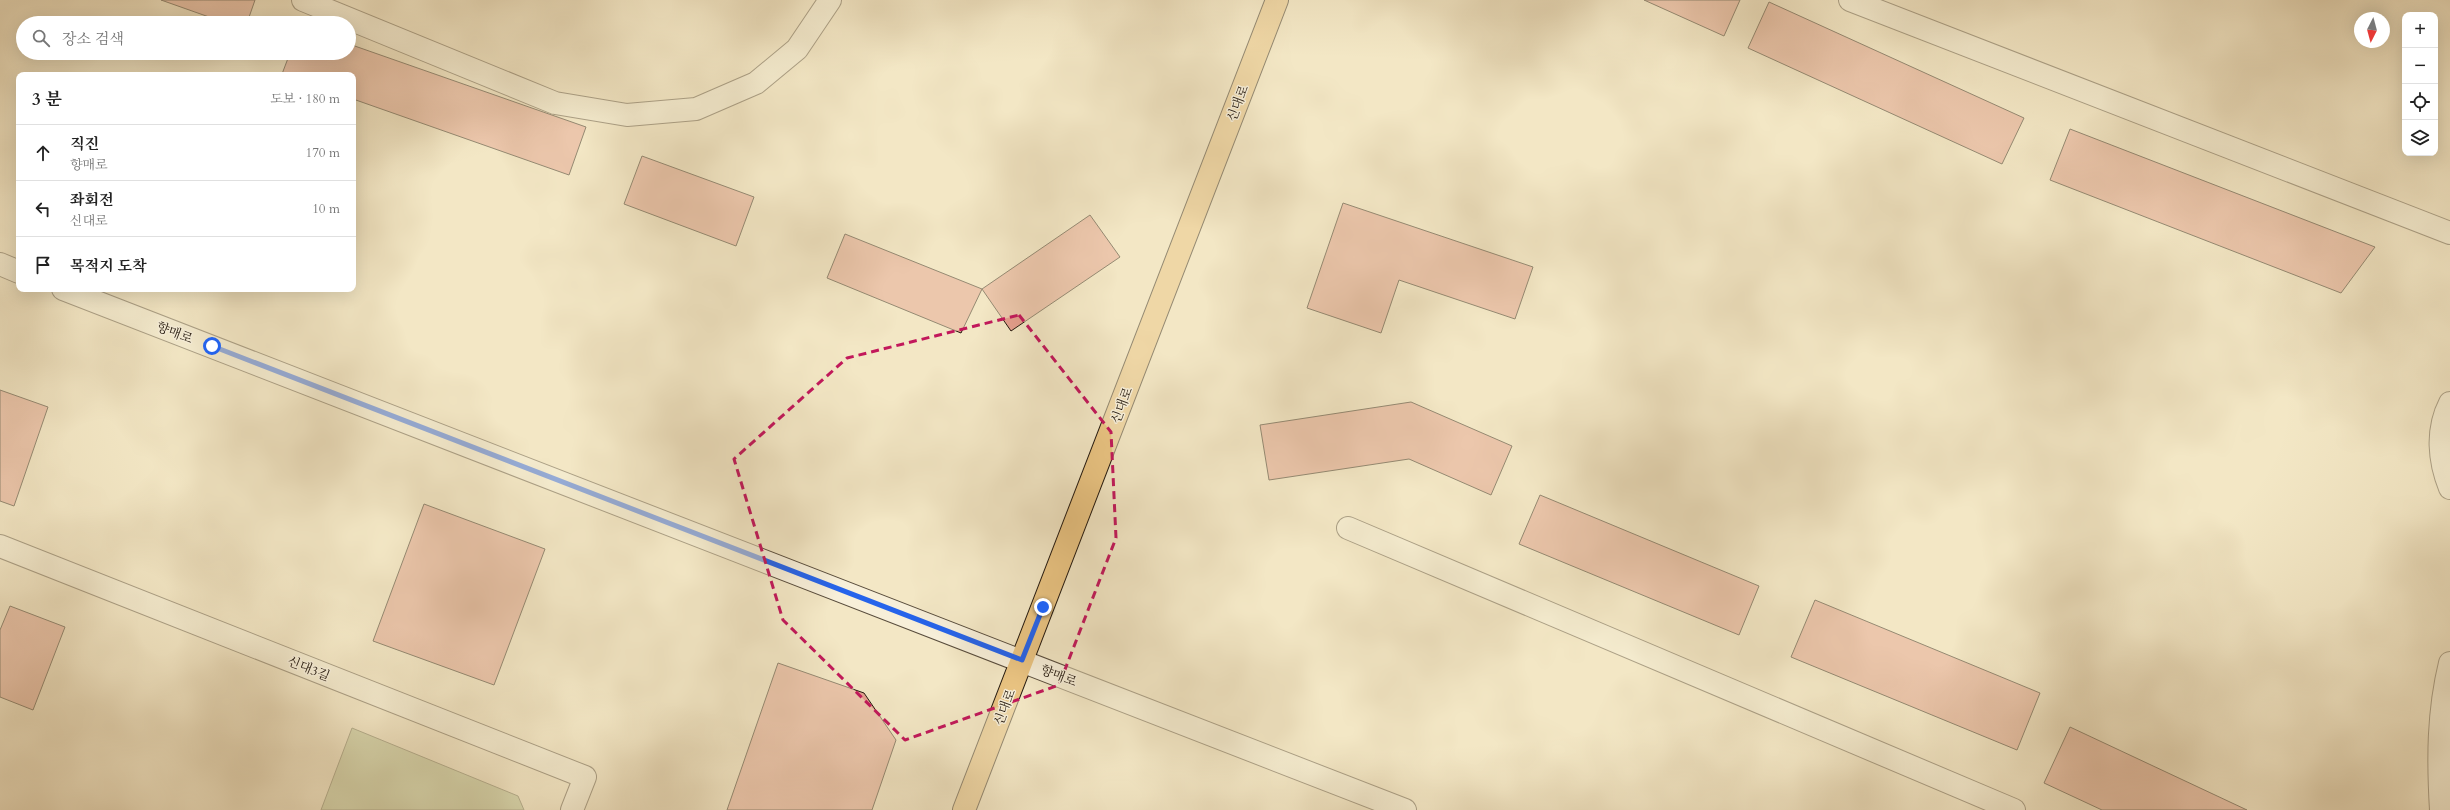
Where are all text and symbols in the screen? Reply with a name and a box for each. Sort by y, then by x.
north arrow [2354,12,2390,48]
map controls [2402,12,2438,156]
button: + [2402,12,2438,48]
search box [16,16,356,60]
icon: search [30,27,52,49]
text: 장소 검색 [62,29,124,49]
button: − [2402,48,2438,84]
street label: 신대로 [1223,82,1253,124]
button: locate [2402,84,2438,120]
text: 3 분 [32,88,62,111]
text: 도보 · 180 m [270,90,340,108]
button: layers [2402,120,2438,156]
text: 직진 [70,134,99,154]
icon: ahead [32,142,54,164]
text: 170 m [306,144,340,162]
text: 향매로 [70,156,108,174]
text: 좌회전 [70,190,113,210]
icon: left [32,198,54,220]
text: 10 m [312,200,340,218]
text: 신대로 [70,212,108,230]
icon: arrive [32,254,54,276]
text: 목적지 도착 [70,256,146,276]
street label: 향매로 [154,318,196,348]
route start [203,337,221,355]
street label: 신대로 [1107,384,1137,426]
route end [1034,598,1052,616]
street label: 신대3길 [285,652,333,686]
street label: 향매로 [1038,661,1080,691]
street label: 신대로 [990,686,1020,728]

